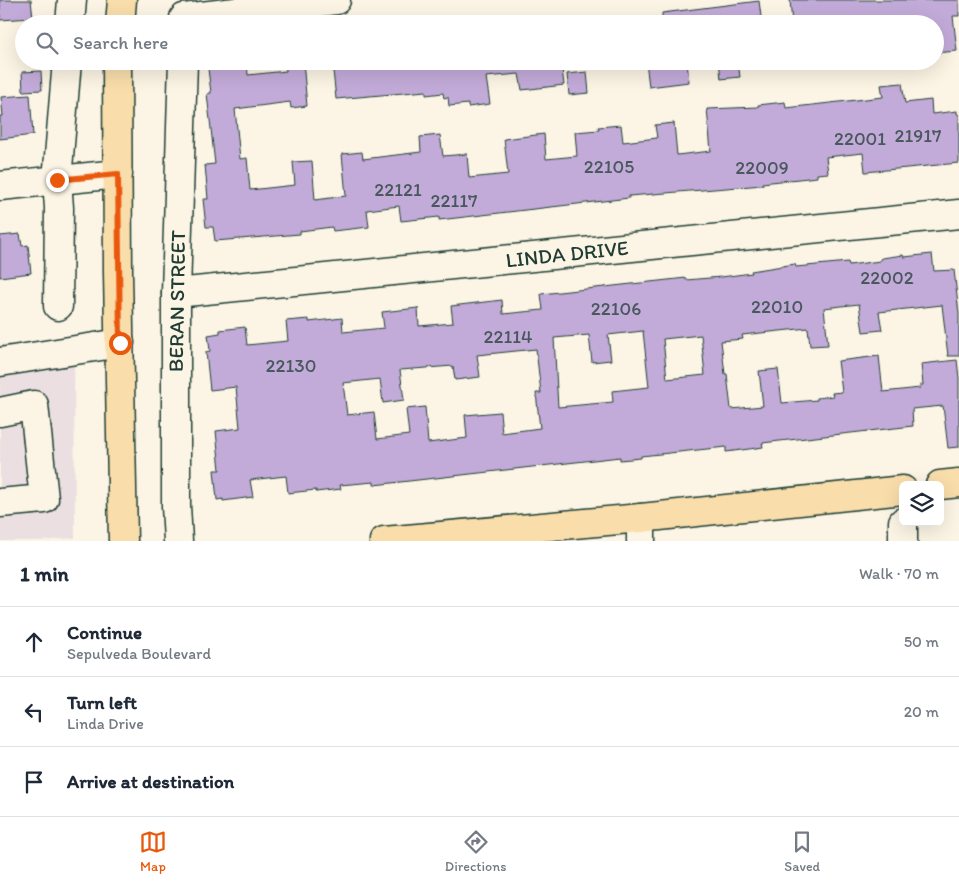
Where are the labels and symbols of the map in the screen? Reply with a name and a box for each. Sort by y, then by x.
house number: 21917 [895,124,942,147]
house number: 22001 [834,127,886,150]
house number: 22105 [584,155,634,178]
house number: 22009 [735,156,789,179]
route end [46,169,69,192]
house number: 22121 [374,178,422,201]
house number: 22117 [430,189,478,212]
street label: BERAN STREET [163,230,190,372]
street label: LINDA DRIVE [504,235,630,272]
house number: 22002 [860,266,914,289]
house number: 22010 [751,295,803,318]
house number: 22106 [591,297,641,320]
house number: 22114 [483,325,533,348]
route start [109,332,132,355]
house number: 22130 [266,354,316,377]

